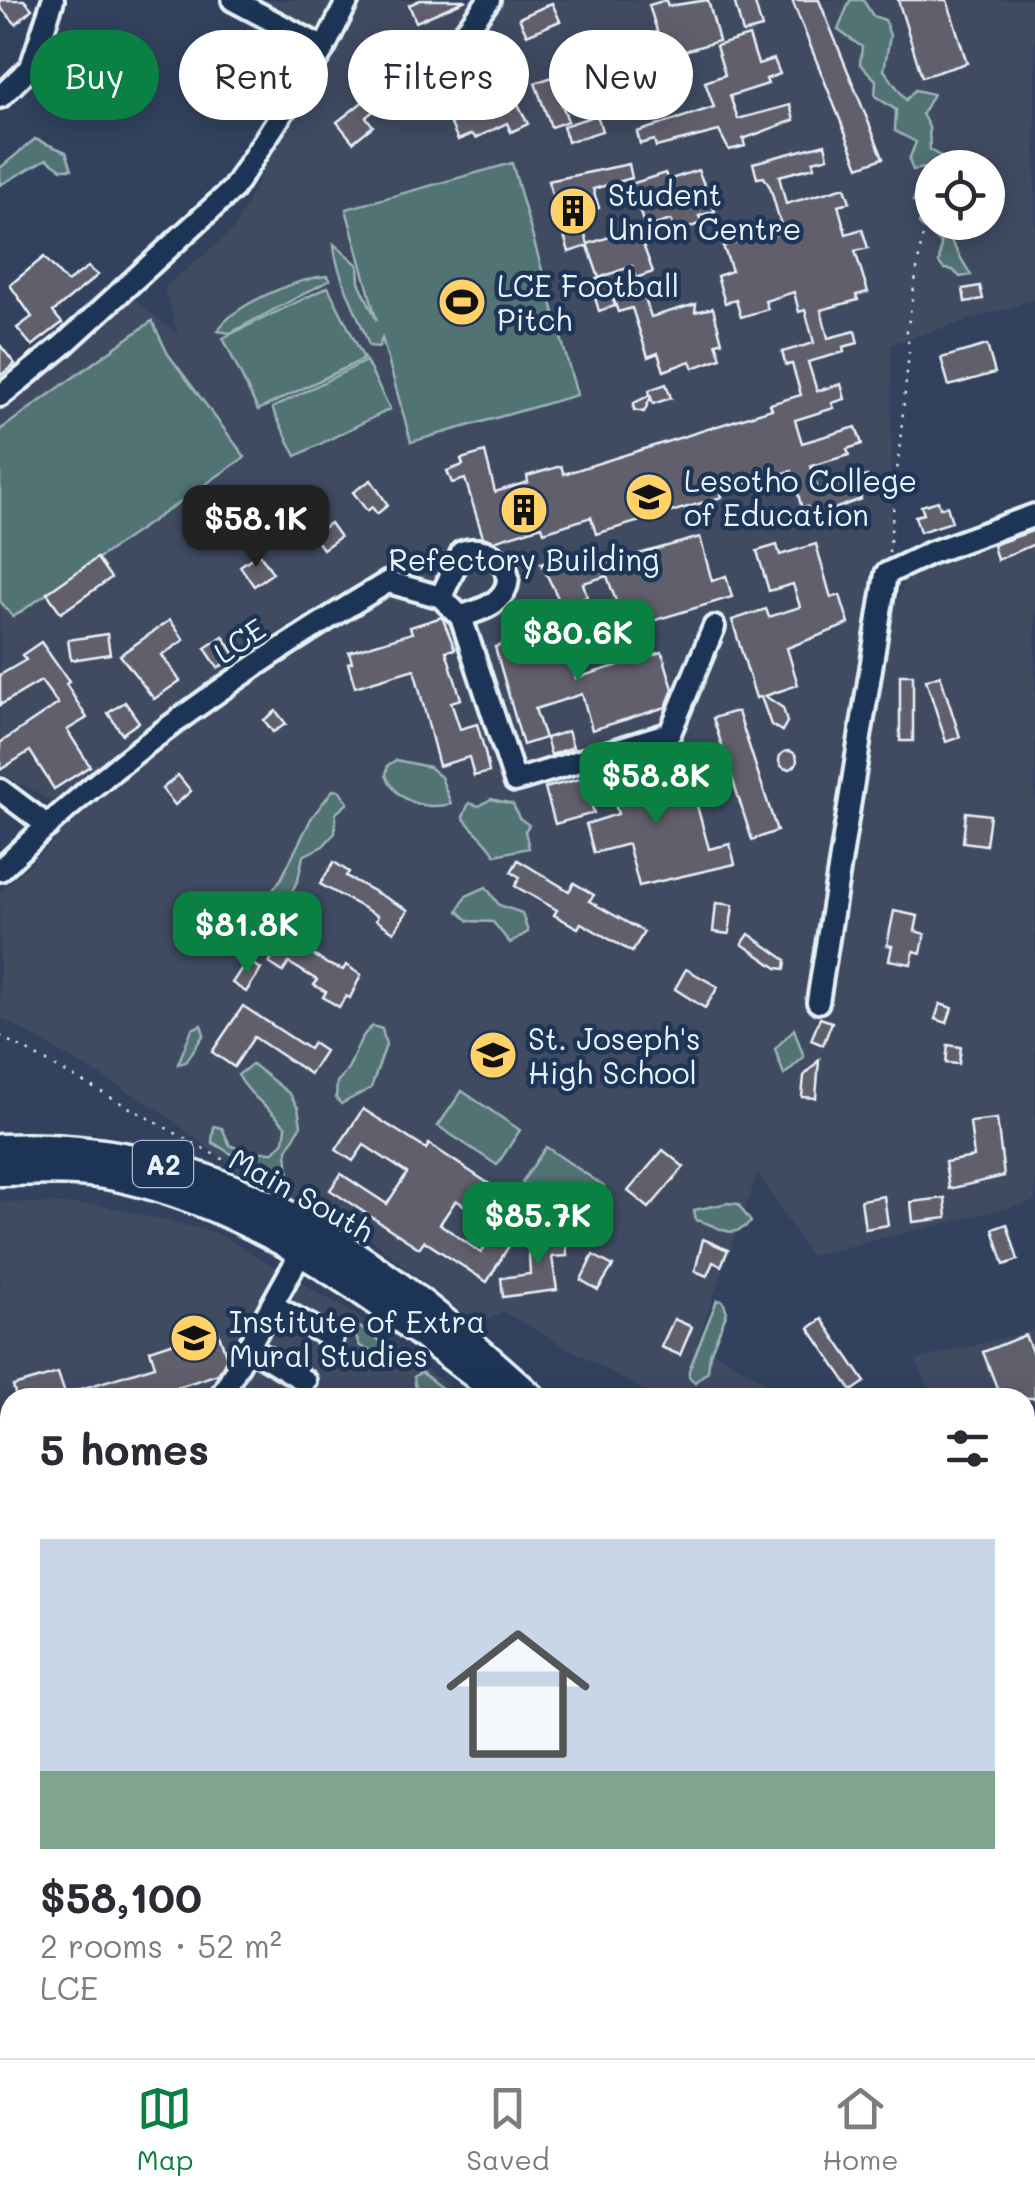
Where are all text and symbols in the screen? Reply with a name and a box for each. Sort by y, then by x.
chip: Buy [30,30,159,120]
chip: Rent [179,30,328,120]
chip: Filters [348,30,529,120]
chip: New [549,30,693,120]
map controls [915,150,1005,240]
button: locate [915,150,1005,240]
place label: Student Union Centre [608,174,801,248]
building icon: Student Union Centre [547,185,599,237]
place label: LCE Football Pitch [497,265,679,339]
sports icon: LCE Football Pitch [436,276,488,328]
place label: Lesotho College of Education [684,460,917,534]
school or university icon: Lesotho College of Education [623,471,675,523]
building icon: Refectory Building [498,484,550,536]
pin: $58.1K [175,485,337,570]
text: $58.1K [204,496,308,538]
place label: Refectory Building [389,539,659,579]
pin: $80.6K [497,599,659,684]
street label: LCE [205,608,273,672]
text: $80.6K [523,610,633,652]
pin: $58.8K [575,742,737,827]
text: $58.8K [601,753,711,795]
pin: $81.8K [166,891,328,976]
text: $81.8K [195,902,299,944]
place label: St. Joseph's High School [528,1018,701,1092]
school or university icon: St. Joseph's High School [467,1029,519,1081]
street label: Main South [223,1138,381,1250]
road number: A2 [133,1141,193,1187]
pin: $85.7K [457,1182,619,1267]
text: $85.7K [484,1193,592,1235]
place label: Institute of Extra Mural Studies [229,1301,485,1375]
school or university icon: Institute of Extra Mural Studies [168,1312,220,1364]
text: 5 homes [40,1421,209,1476]
icon: filters [940,1421,995,1476]
icon: home [428,1604,608,1784]
text: $58,100 [40,1869,202,1924]
text: 2 rooms · 52 m² [40,1924,282,1966]
text: LCE [40,1966,98,2008]
tab: Map [136,2081,193,2177]
tab: Saved [466,2081,549,2177]
tab: Home [822,2081,899,2177]

